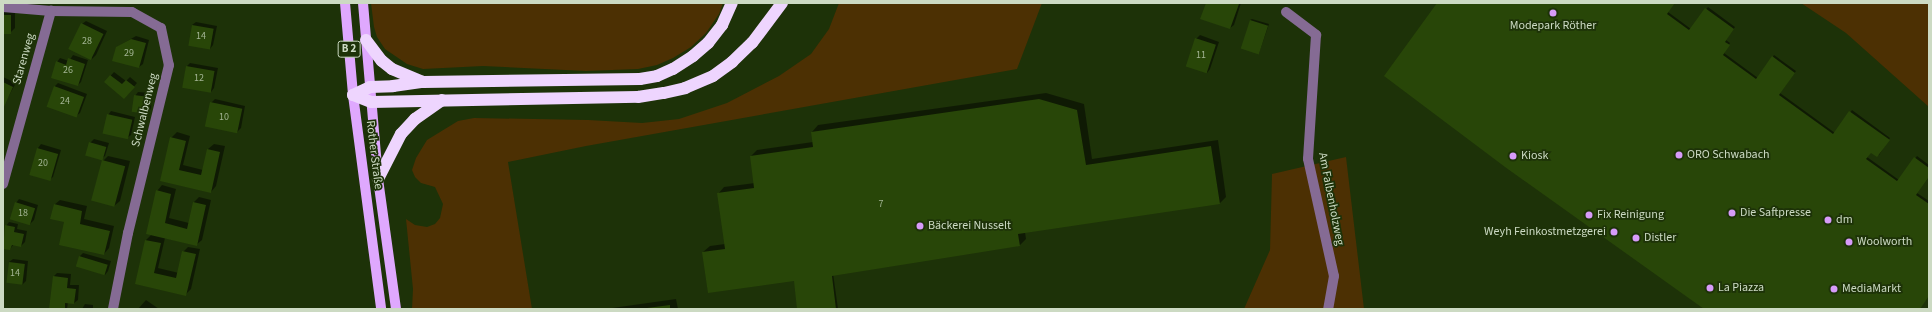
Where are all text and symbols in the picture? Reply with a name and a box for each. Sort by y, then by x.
marker: Modepark Röther [1548,8,1558,18]
place label: Modepark Röther [1510,19,1596,33]
house number: 14 [196,31,206,43]
street label: Starenweg [10,32,38,86]
house number: 28 [82,36,92,48]
road number: B 2 [337,40,361,58]
house number: 29 [124,48,134,60]
house number: 11 [1196,50,1206,62]
house number: 26 [63,65,73,77]
street label: Schwalbenweg [129,72,161,148]
house number: 12 [194,73,204,85]
house number: 24 [60,96,70,108]
house number: 10 [219,112,229,124]
street label: Rother Straße [363,120,385,190]
place label: ORO Schwabach [1687,148,1770,162]
place label: Kiosk [1521,149,1548,163]
marker: ORO Schwabach [1674,150,1684,160]
street label: Am Falbenholzweg [1315,151,1347,247]
marker: Kiosk [1508,151,1518,161]
house number: 20 [38,158,48,170]
house number: 7 [879,199,883,211]
place label: Die Saftpresse [1740,206,1811,220]
house number: 18 [18,208,28,220]
place label: Fix Reinigung [1597,208,1664,222]
marker: Die Saftpresse [1727,208,1737,218]
marker: Fix Reinigung [1584,210,1594,220]
place label: dm [1836,213,1853,227]
marker: dm [1823,215,1833,225]
place label: Bäckerei Nusselt [928,219,1011,233]
marker: Bäckerei Nusselt [915,221,925,231]
place label: Weyh Feinkostmetzgerei [1484,225,1606,239]
marker: Weyh Feinkostmetzgerei [1609,227,1619,237]
place label: Distler [1644,231,1676,245]
marker: Distler [1631,233,1641,243]
place label: Woolworth [1857,235,1912,249]
marker: Woolworth [1844,237,1854,247]
house number: 14 [10,268,20,280]
place label: La Piazza [1718,281,1764,295]
place label: MediaMarkt [1842,282,1901,296]
marker: La Piazza [1705,283,1715,293]
marker: MediaMarkt [1829,284,1839,294]

